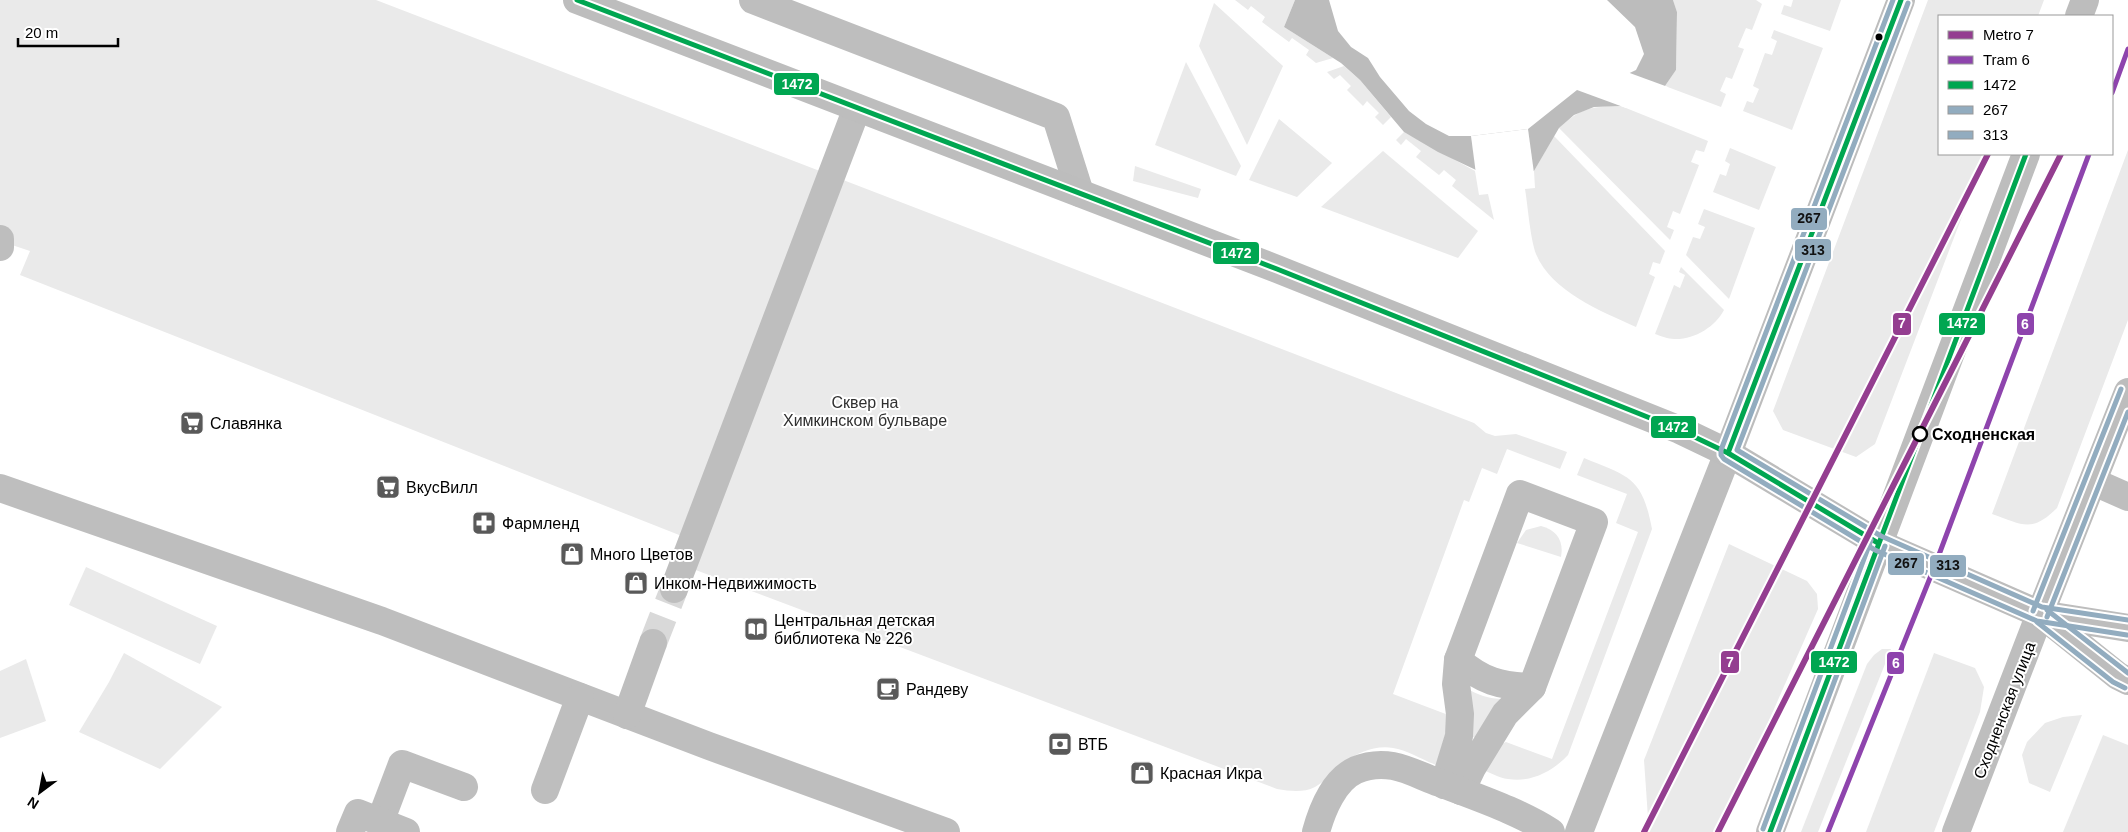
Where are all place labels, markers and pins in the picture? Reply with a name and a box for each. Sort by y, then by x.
unlabelled marker [1874,32,1884,42]
supermarket icon: Славянка [179,410,205,436]
place label: Славянка [210,415,282,432]
marker: Сходненская [1912,426,1928,442]
place label: Сходненская [1932,426,2035,443]
supermarket icon: ВкусВилл [375,474,401,500]
place label: ВкусВилл [406,479,478,496]
pharmacy icon: Фармленд [471,510,497,536]
place label: Фармленд [502,515,580,532]
shop icon: Много Цветов [559,541,585,567]
place label: Много Цветов [590,546,693,563]
shop icon: Инком-Недвижимость [623,570,649,596]
place label: Инком-Недвижимость [654,575,817,592]
place label: Центральная детская библиотека № 226 [774,612,935,647]
library icon: Центральная детская библиотека № 226 [743,616,769,642]
cafe icon: Рандеву [875,676,901,702]
place label: Рандеву [906,681,968,698]
bank icon: ВТБ [1047,731,1073,757]
place label: ВТБ [1078,736,1108,753]
shop icon: Красная Икра [1129,760,1155,786]
place label: Красная Икра [1160,765,1262,782]

